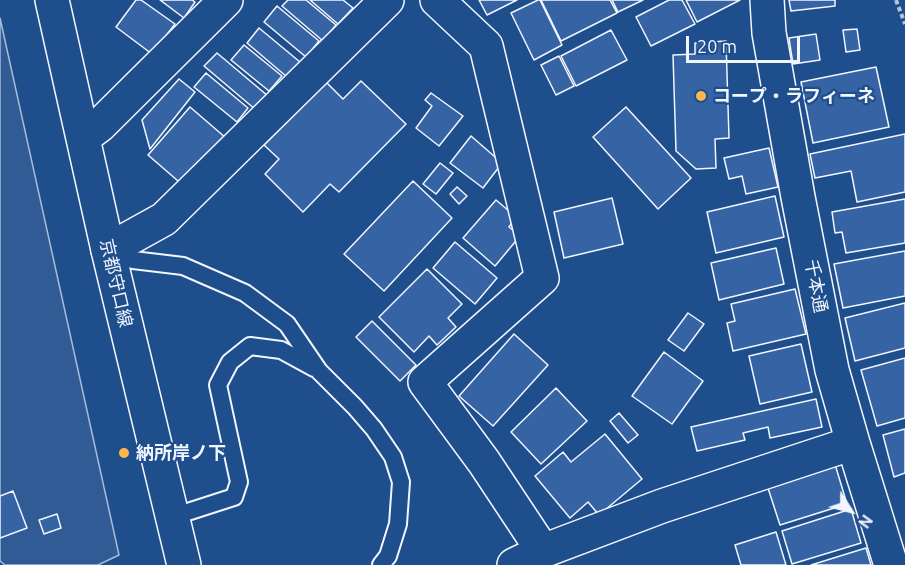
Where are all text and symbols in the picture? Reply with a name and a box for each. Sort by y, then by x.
scale bar [689,24,803,62]
text: 20 m [697,36,737,56]
place label: コープ・ラフィーネ [713,85,875,107]
marker: コープ・ラフィーネ [694,89,708,103]
street label: 京都守口線 [95,237,137,329]
street label: 千本通 [800,257,832,315]
place label: 納所岸ノ下 [136,442,226,464]
marker: 納所岸ノ下 [117,446,131,460]
north arrow [821,481,881,541]
text: N [855,511,876,532]

